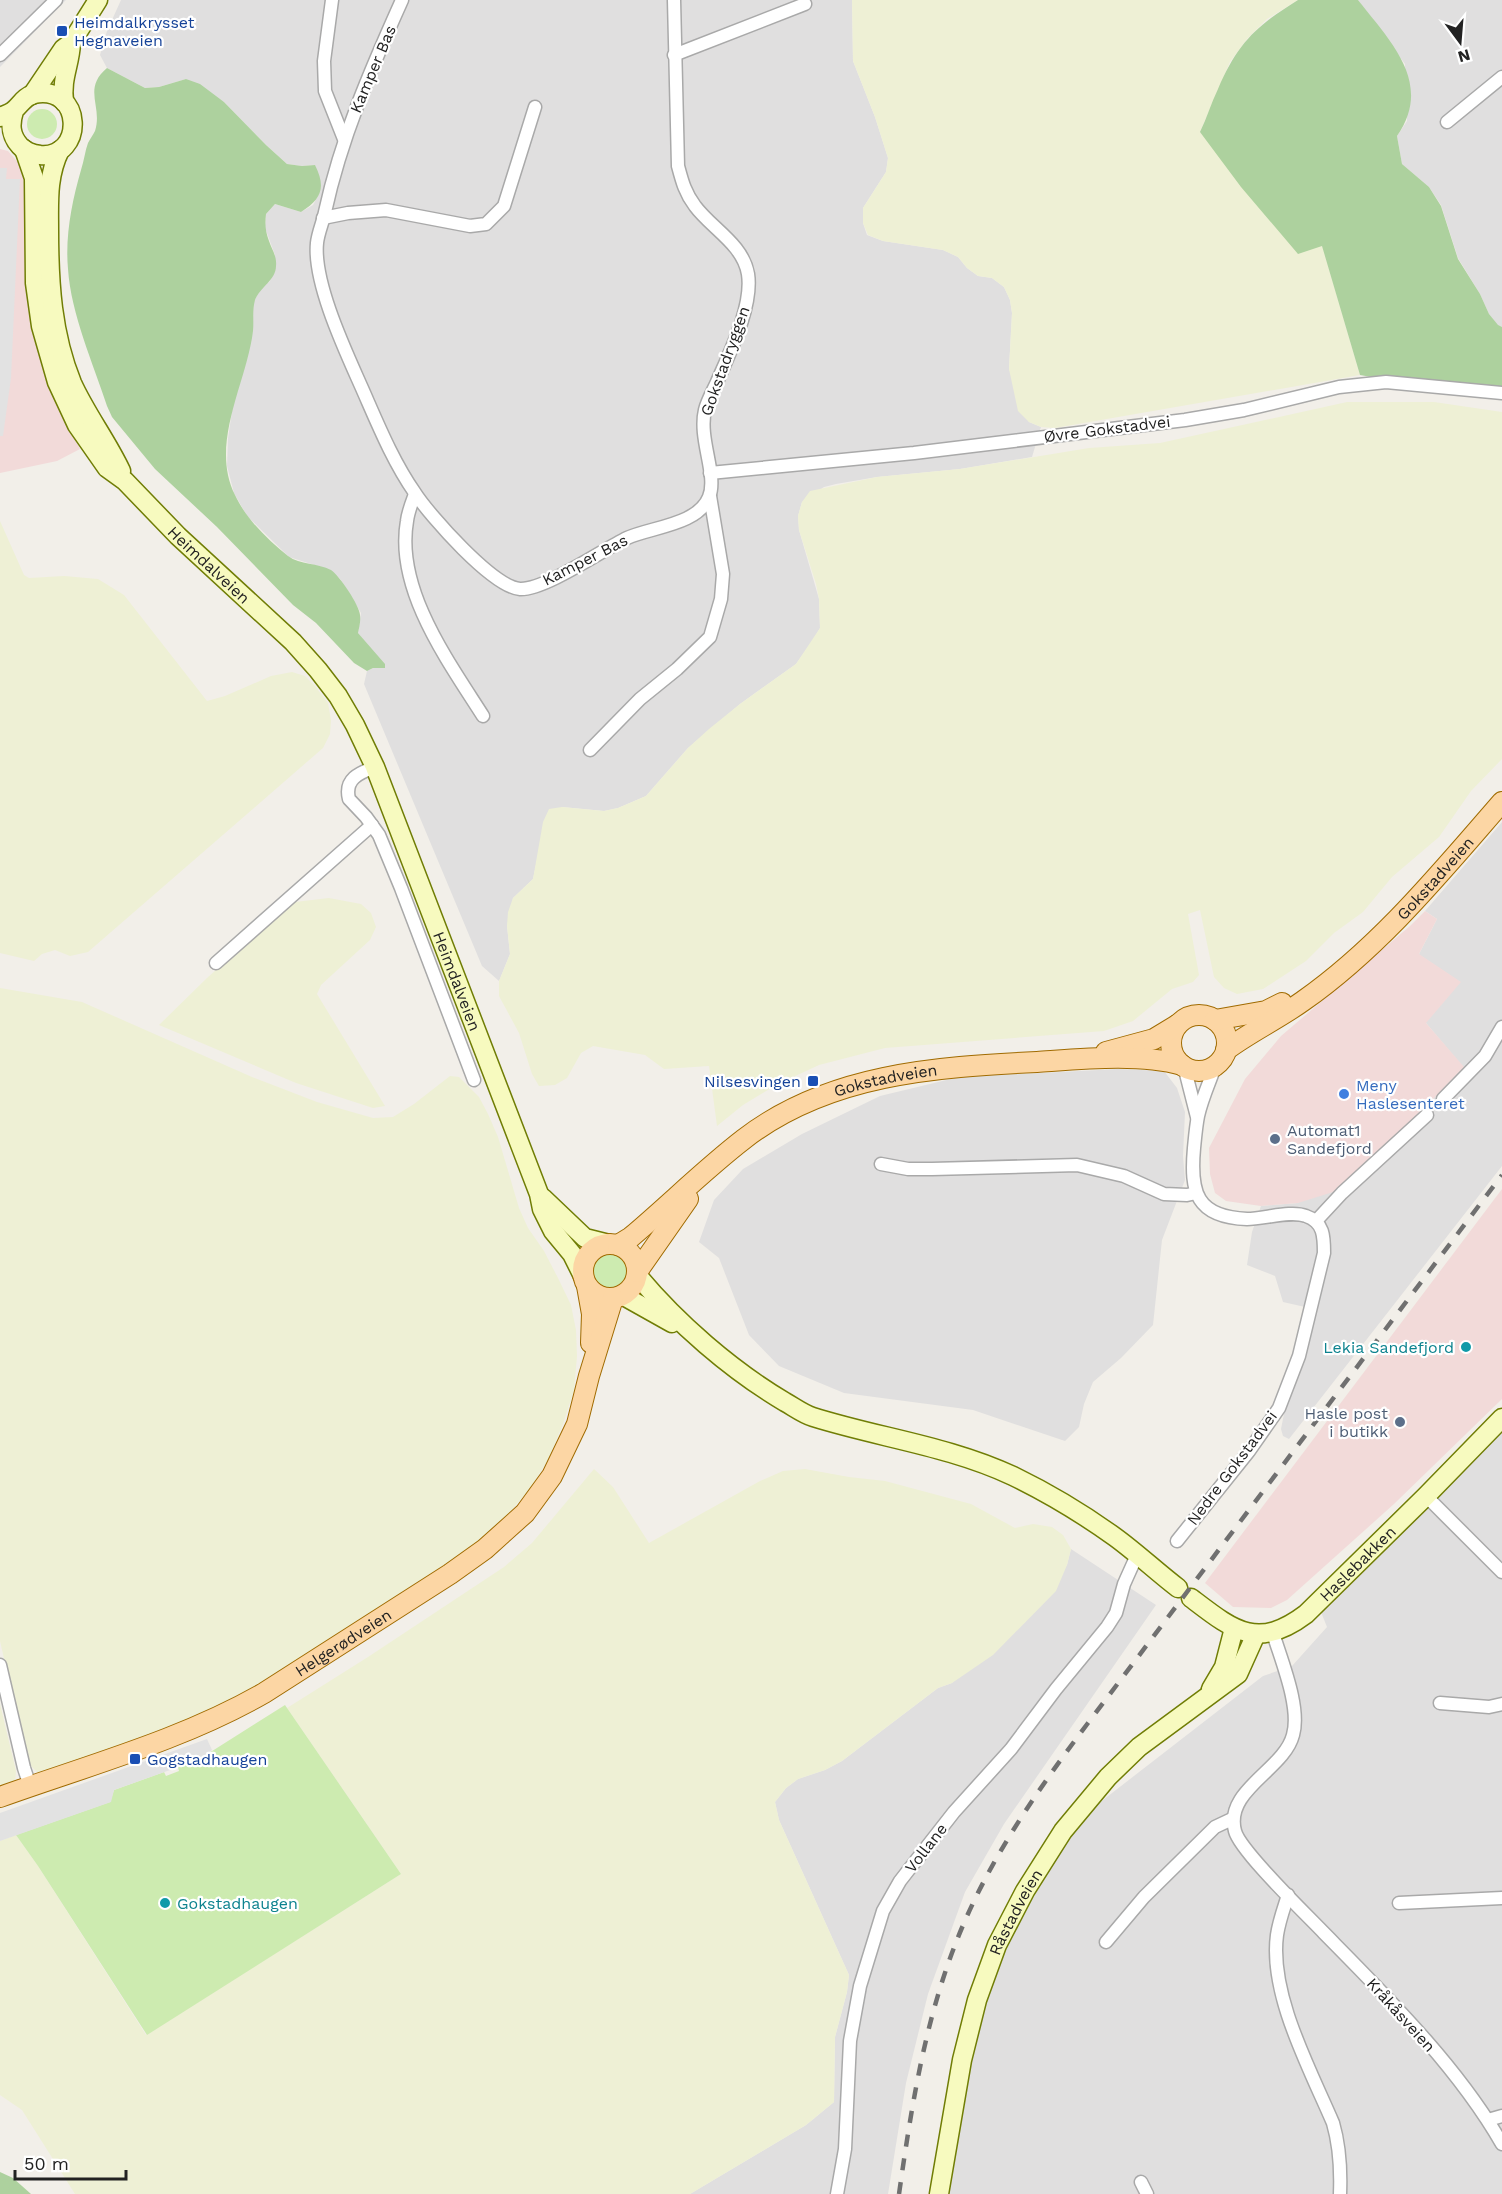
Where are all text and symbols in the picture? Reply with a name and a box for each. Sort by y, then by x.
north arrow [1430,12,1490,72]
place label: Heimdalkrysset Hegnaveien [74,13,195,50]
street label: Kamper Bas [346,22,400,116]
marker: Heimdalkrysset Hegnaveien [55,24,69,38]
text: N [1456,45,1472,67]
street label: Gokstadryggen [696,304,754,418]
street label: Øvre Gokstadvei [1043,412,1171,446]
street label: Heimdalveien [164,522,254,607]
street label: Kamper Bas [539,530,631,590]
street label: Gokstadveien [1393,833,1477,924]
street label: Heimdalveien [430,929,485,1034]
street label: Gokstadveien [831,1060,938,1100]
place label: Nilsesvingen [704,1072,801,1091]
marker: Nilsesvingen [806,1074,820,1088]
place label: Meny Haslesenteret [1356,1076,1465,1113]
marker: Meny Haslesenteret [1337,1087,1351,1101]
place label: Automat1 Sandefjord [1287,1121,1372,1158]
marker: Automat1 Sandefjord [1268,1132,1282,1146]
place label: Lekia Sandefjord [1323,1338,1454,1357]
marker: Lekia Sandefjord [1459,1340,1473,1354]
place label: Hasle post i butikk [1305,1404,1388,1441]
street label: Nedre Gokstadvei [1183,1407,1281,1529]
marker: Hasle post i butikk [1393,1415,1407,1429]
street label: Haslebakken [1315,1522,1399,1605]
street label: Helgerødveien [291,1605,395,1680]
place label: Gogstadhaugen [147,1750,267,1769]
marker: Gogstadhaugen [128,1752,142,1766]
street label: Vollane [901,1820,951,1876]
street label: Råstadveien [985,1865,1046,1957]
place label: Gokstadhaugen [177,1894,298,1913]
marker: Gokstadhaugen [158,1896,172,1910]
street label: Kråkåsveien [1363,1974,1439,2056]
scale bar [15,2143,126,2181]
text: 50 m [24,2153,69,2174]

